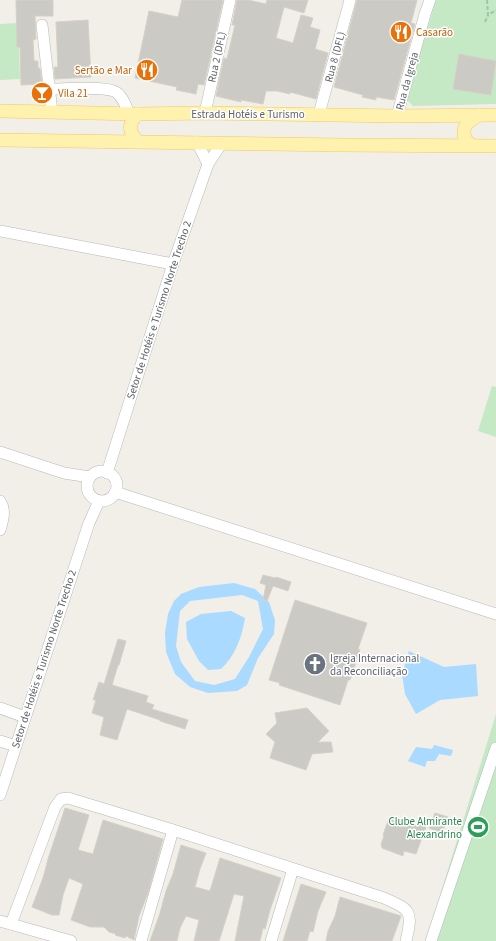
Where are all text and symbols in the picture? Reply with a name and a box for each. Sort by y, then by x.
restaurant icon: Casarão [388,19,414,45]
place label: Casarão [416,25,453,40]
street label: Rua 2 (DFL) [204,30,230,84]
street label: Rua 8 (DFL) [321,30,349,84]
street label: Rua da Igreja [392,50,422,112]
restaurant icon: Sertão e Mar [134,57,160,83]
place label: Sertão e Mar [75,63,132,78]
bar icon: Vila 21 [29,80,55,106]
place label: Vila 21 [58,86,88,101]
street label: Estrada Hotéis e Turismo [191,107,305,122]
street label: Setor de Hotéis e Turismo Norte Trecho 2 [123,219,195,401]
street label: Setor de Hotéis e Turismo Norte Trecho 2 [8,568,80,750]
church icon: Igreja Internacional da Reconciliação [302,651,328,677]
place label: Igreja Internacional da Reconciliação [330,651,420,679]
place label: Clube Almirante Alexandrino [388,814,463,842]
sports icon: Clube Almirante Alexandrino [465,814,491,840]

